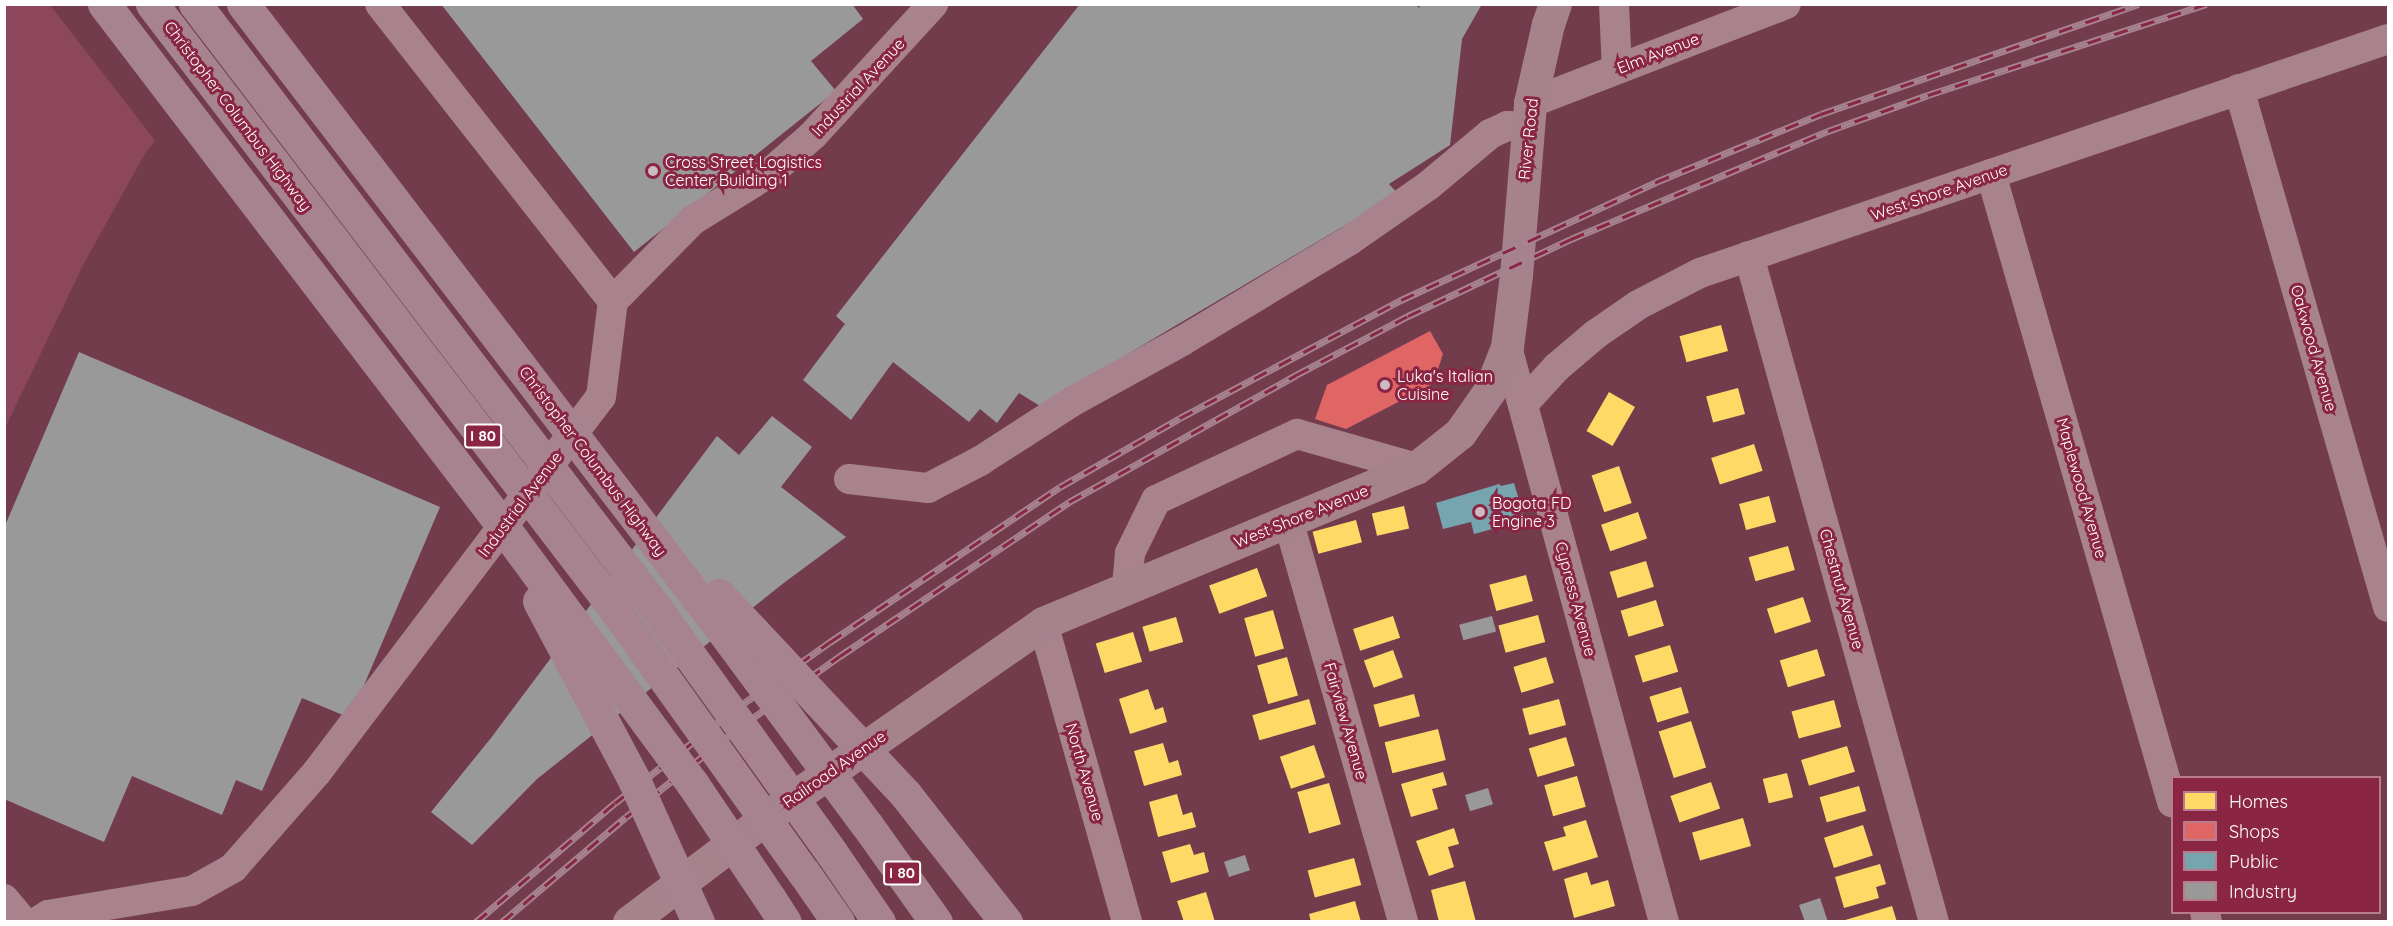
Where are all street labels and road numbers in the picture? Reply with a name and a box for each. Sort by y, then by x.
street label: Christopher Columbus Highway [160,17,316,215]
street label: Elm Avenue [1614,29,1702,77]
street label: Industrial Avenue [808,34,908,140]
street label: River Road [1514,97,1542,181]
street label: West Shore Avenue [1868,160,2010,224]
street label: Oakwood Avenue [2287,283,2341,413]
street label: Christopher Columbus Highway [515,362,671,560]
street label: Maplewood Avenue [2053,416,2111,560]
road number: I 80 [464,424,502,448]
street label: Industrial Avenue [474,447,566,561]
street label: West Shore Avenue [1231,480,1371,552]
street label: Chestnut Avenue [1816,527,1868,651]
street label: Cypress Avenue [1551,539,1601,659]
street label: Fairview Avenue [1320,660,1372,782]
street label: North Avenue [1062,721,1108,823]
street label: Railroad Avenue [779,726,889,812]
road number: I 80 [882,861,922,885]

